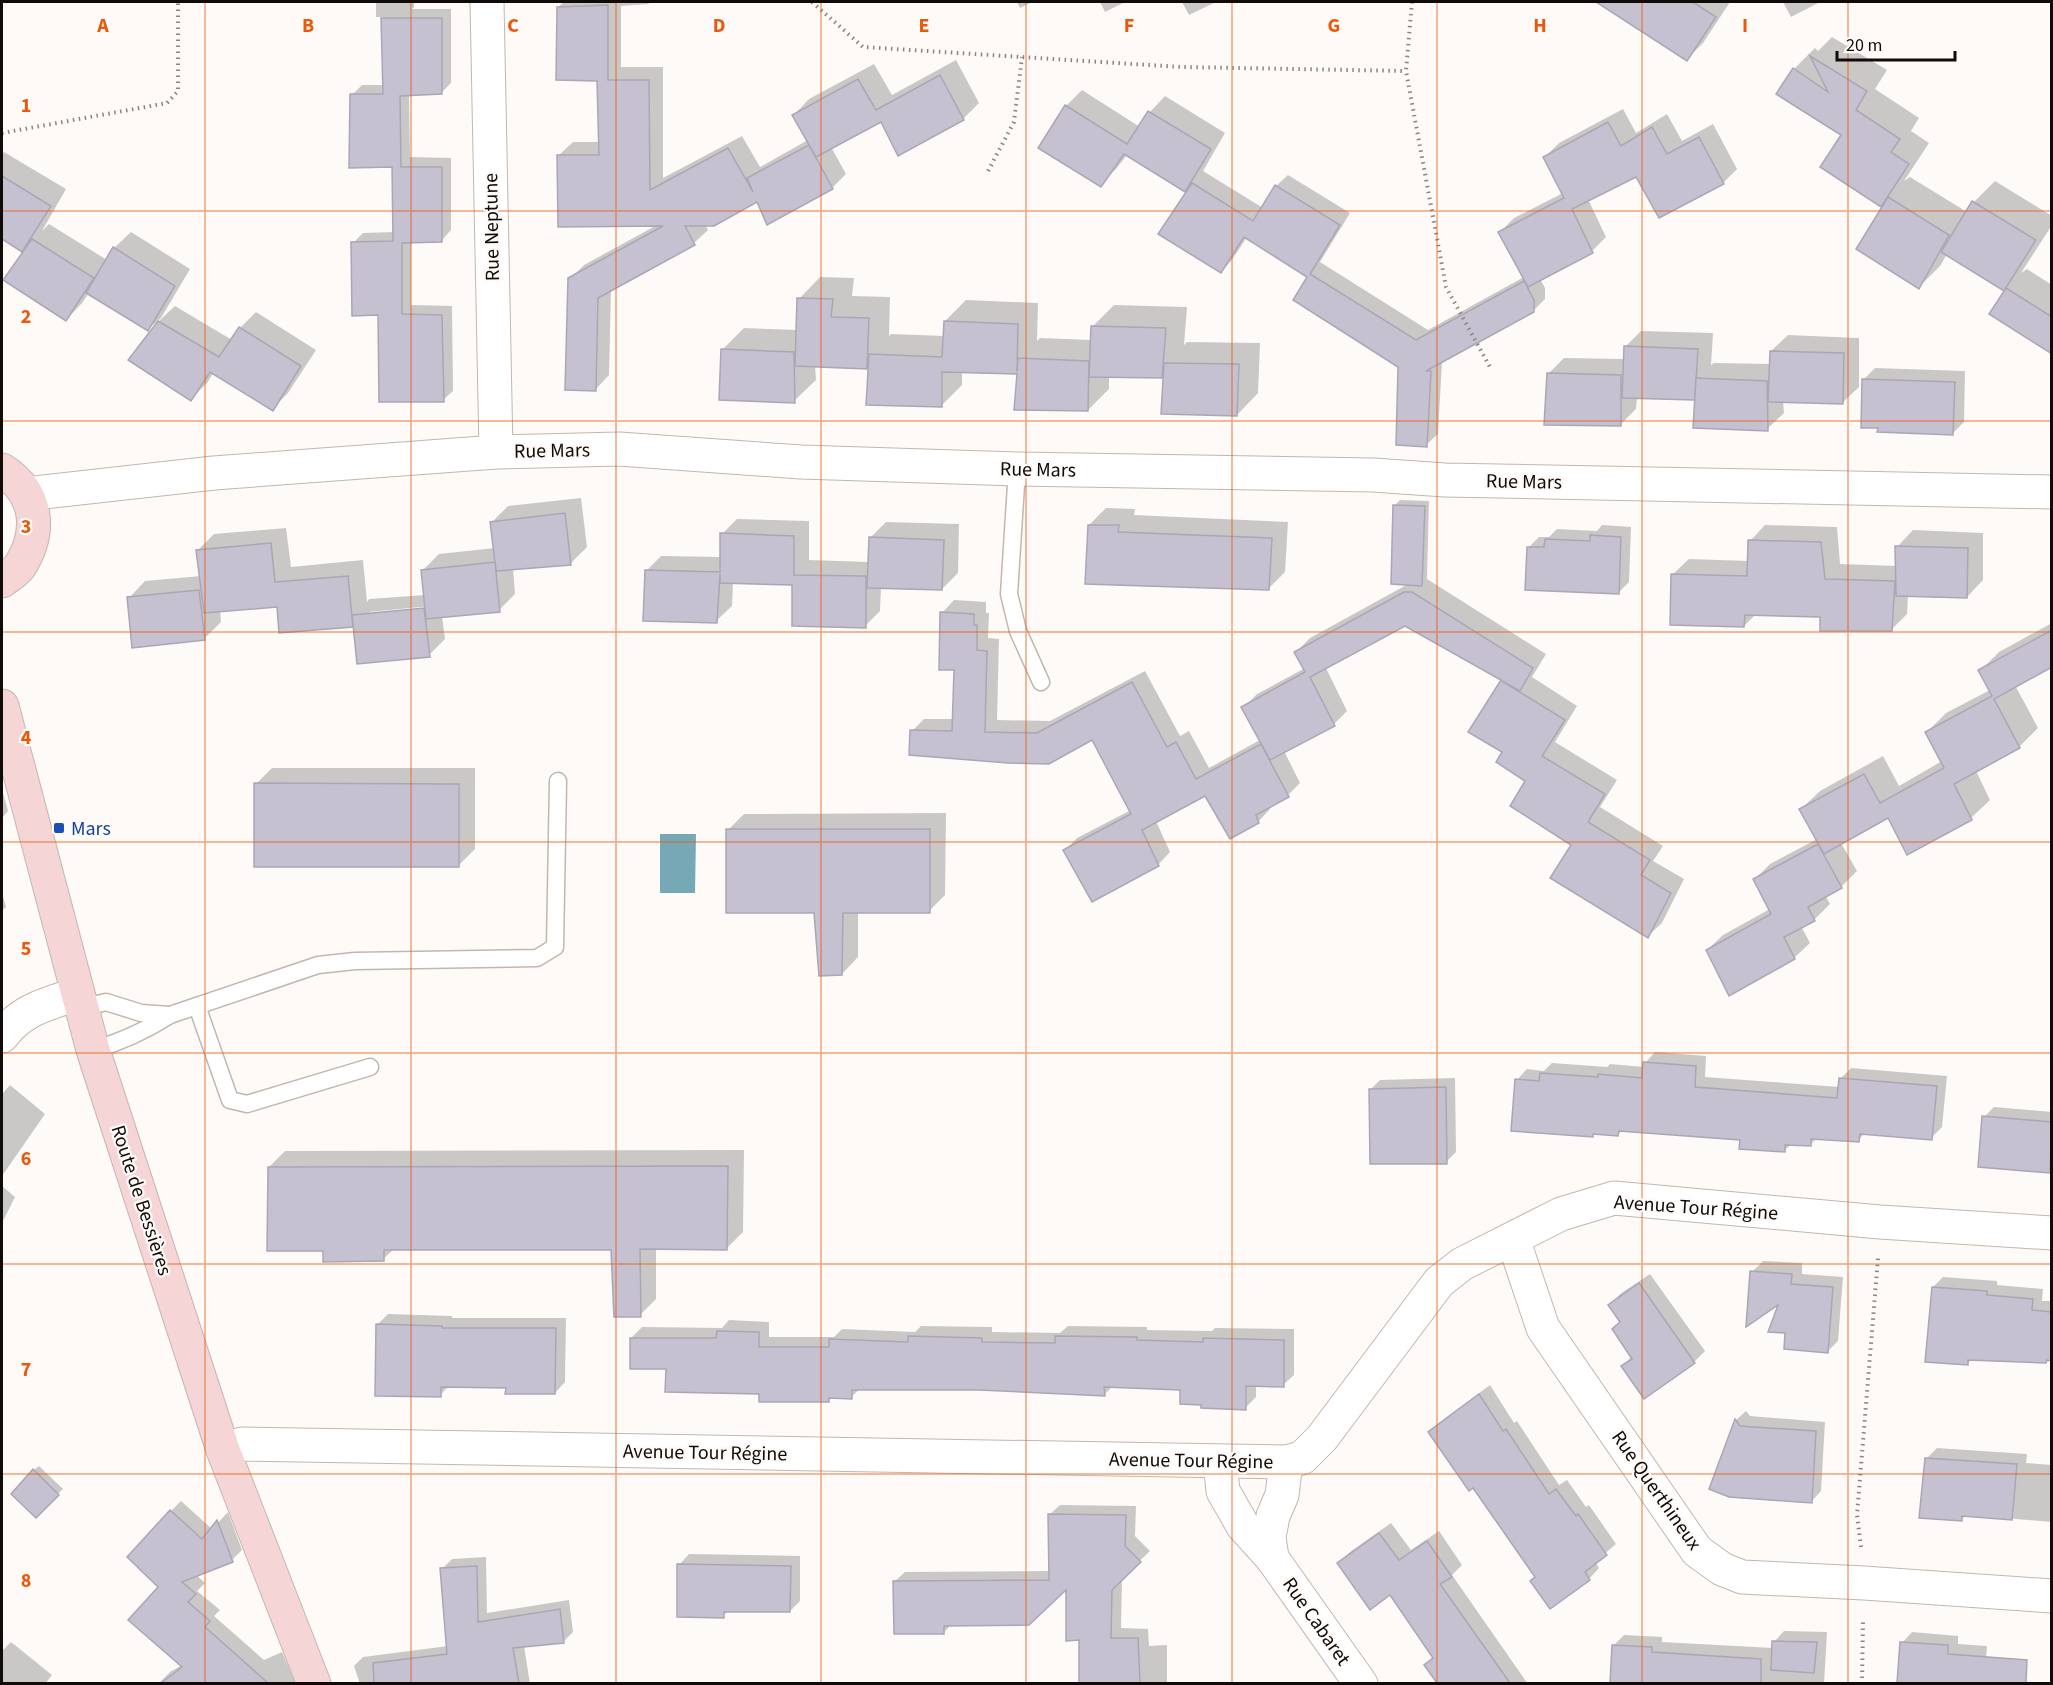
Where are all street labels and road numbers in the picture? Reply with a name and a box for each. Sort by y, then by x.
street label: Rue Neptune [477,173,507,281]
street label: Rue Mars [514,436,590,466]
street label: Rue Mars [1000,455,1076,485]
street label: Rue Mars [1486,467,1562,497]
street label: Route de Bessières [104,1121,179,1279]
street label: Avenue Tour Régine [1613,1188,1779,1228]
street label: Rue Querthineux [1604,1425,1708,1556]
street label: Avenue Tour Régine [623,1438,788,1468]
street label: Avenue Tour Régine [1109,1446,1274,1476]
street label: Rue Cabaret [1276,1572,1357,1671]

